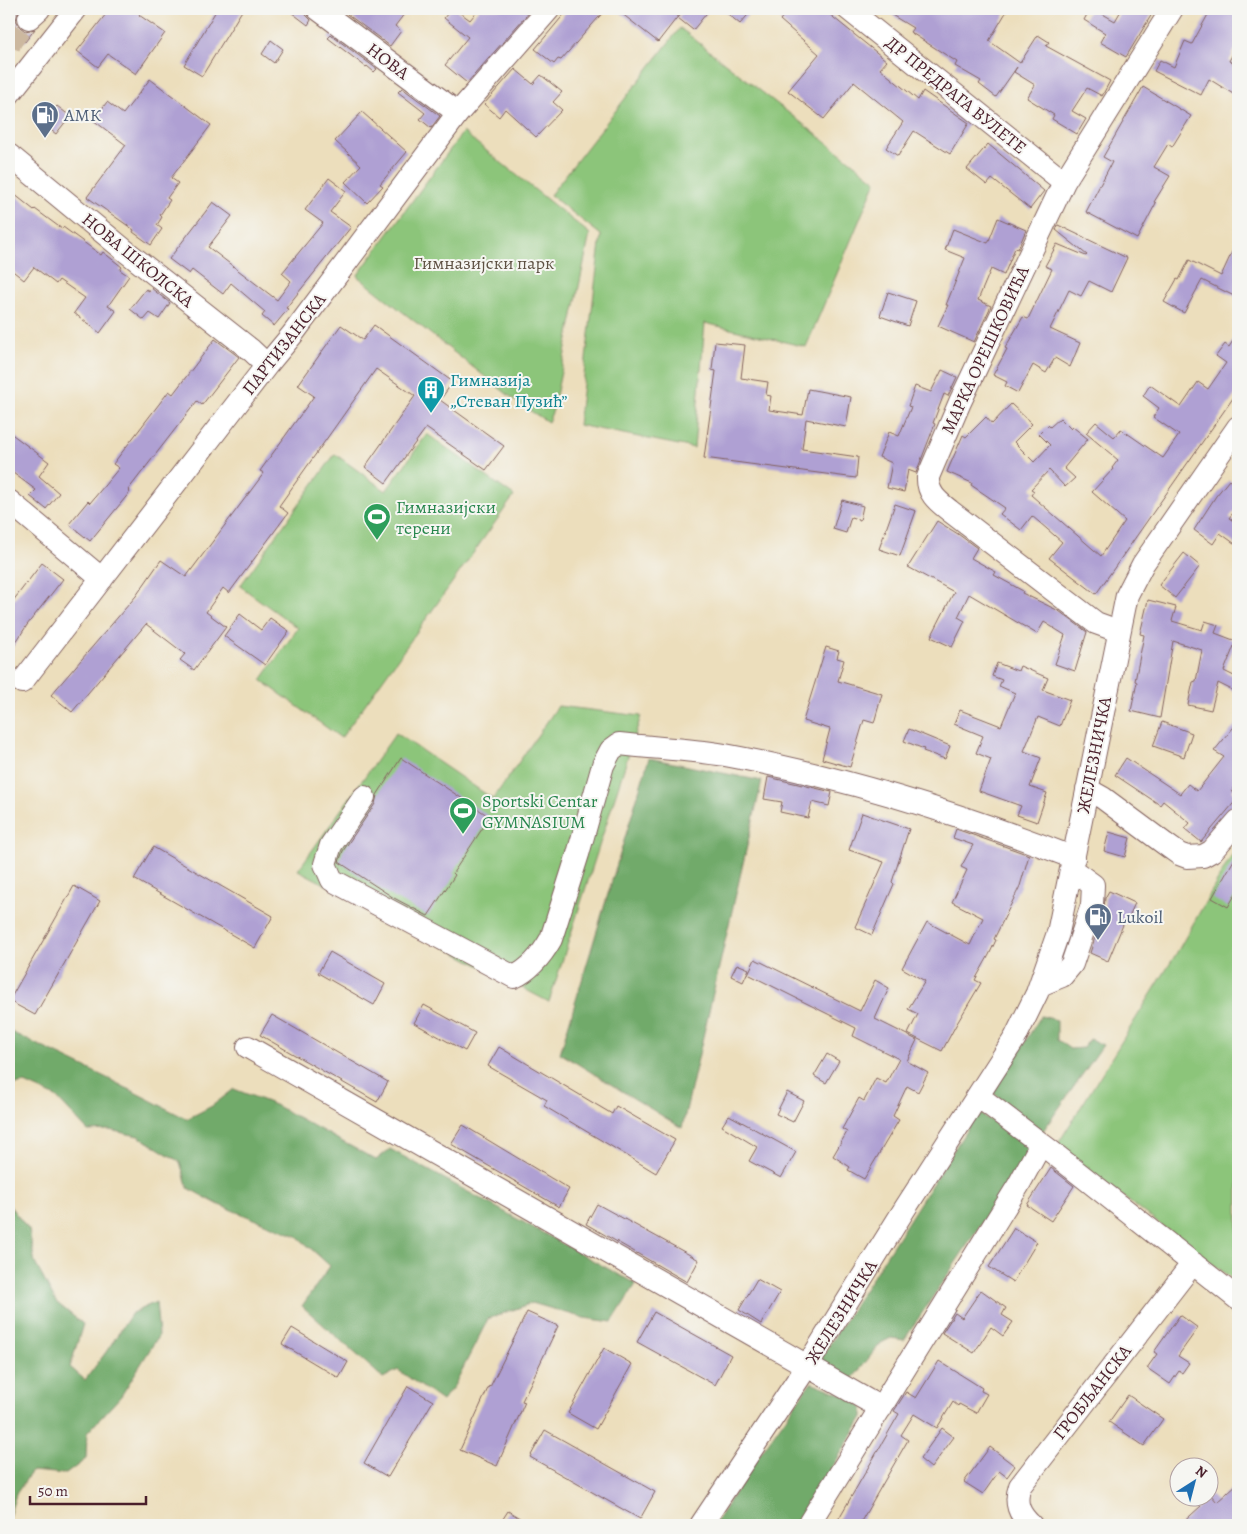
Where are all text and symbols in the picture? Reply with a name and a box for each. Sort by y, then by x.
street label: ДР ПРЕДРАГА ВУЛЕТЕ [880,31,1032,159]
street label: НОВА [362,37,414,85]
fuel station icon: АМК [30,100,60,139]
place label: АМК [63,103,102,127]
street label: НОВА ШКОЛСКА [77,207,199,313]
park label: Гимназијски парк [414,251,554,275]
street label: МАРКА ОРЕШКОВИЋА [935,261,1035,438]
street label: ПАРТИЗАНСКА [237,288,332,400]
place label: Гимназија „Стеван Пузић” [450,368,567,413]
building icon: Гимназија „Стеван Пузић” [416,375,446,414]
place label: Гимназијски терени [396,495,496,540]
sports icon: Гимназијски терени [362,502,392,541]
street label: ЖЕЛЕЗНИЧКА [1071,694,1117,815]
place label: Sportski Centar GYMNASIUM [482,789,598,834]
sports icon: Sportski Centar GYMNASIUM [448,796,478,835]
fuel station icon: Lukoil [1083,902,1113,941]
place label: Lukoil [1117,905,1163,929]
street label: ЖЕЛЕЗНИЧКА [799,1255,883,1369]
street label: ГРОБЉАНСКА [1047,1339,1137,1444]
north arrow [1170,1456,1220,1506]
text: N [1192,1461,1211,1483]
scale bar [30,1474,146,1506]
text: 50 m [38,1481,68,1501]

